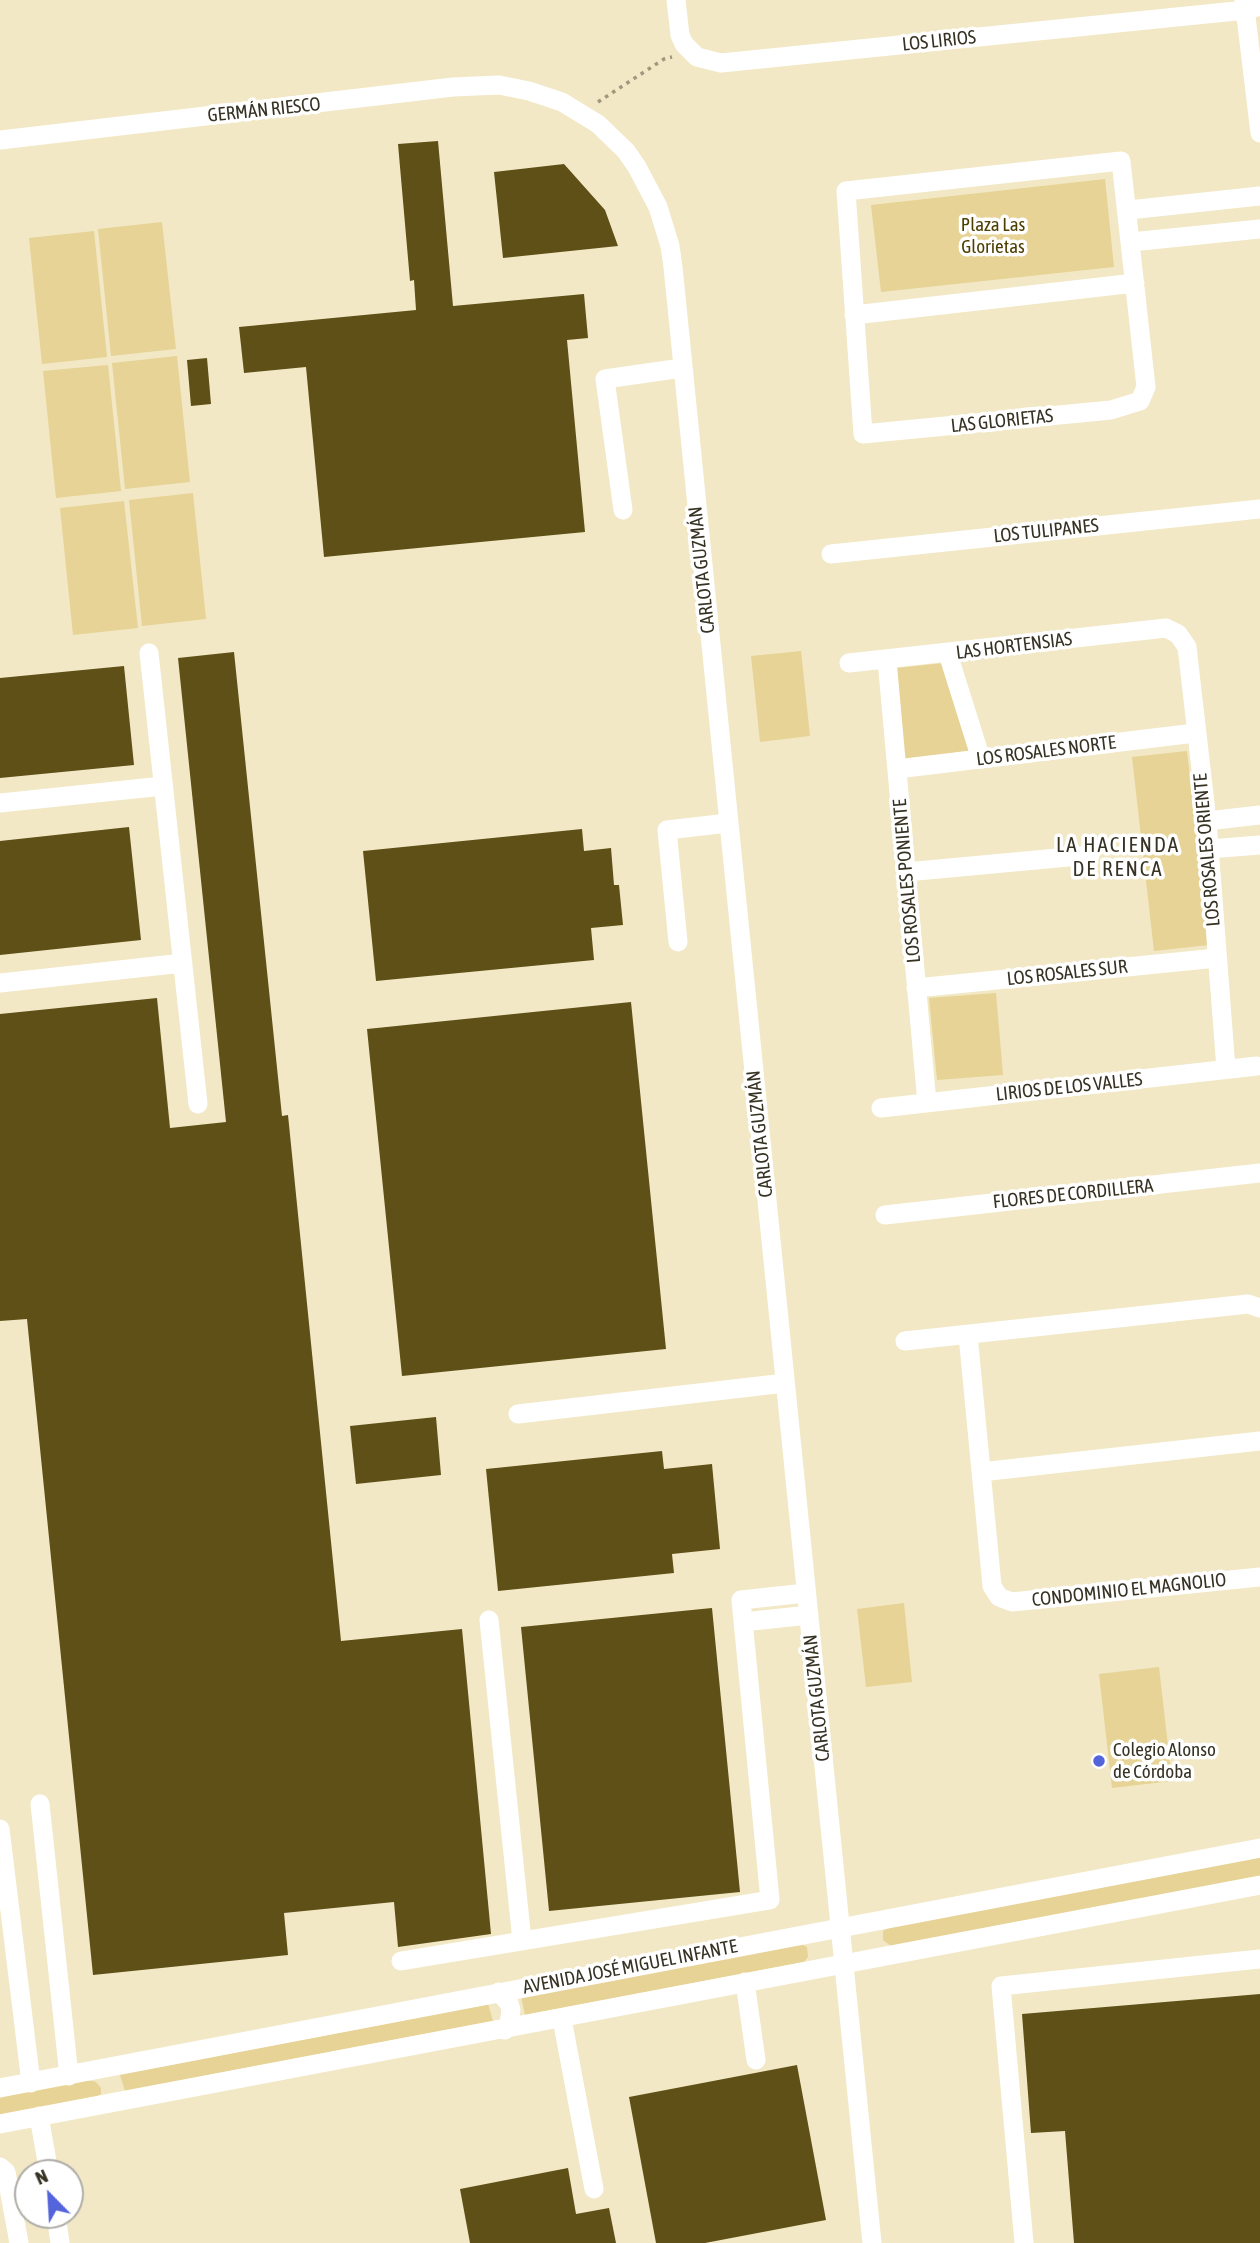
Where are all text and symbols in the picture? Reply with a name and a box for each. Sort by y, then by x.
street label: LOS LIRIOS [901,26,977,56]
street label: GERMÁN RIESCO [207,93,321,127]
park label: Plaza Las Glorietas [961,214,1025,258]
street label: LAS GLORIETAS [950,404,1054,438]
street label: CARLOTA GUZMÁN [684,505,720,635]
street label: LOS TULIPANES [992,514,1100,548]
street label: LAS HORTENSIAS [955,628,1073,664]
street label: LOS ROSALES NORTE [975,731,1117,771]
street label: LOS ROSALES ORIENTE [1189,773,1225,927]
street label: LOS ROSALES PONIENTE [888,798,926,964]
district label: LA HACIENDA DE RENCA [1057,832,1179,882]
street label: LOS ROSALES SUR [1006,955,1128,991]
street label: LIRIOS DE LOS VALLES [995,1068,1143,1106]
street label: CARLOTA GUZMÁN [742,1069,778,1199]
street label: FLORES DE CORDILLERA [992,1174,1154,1214]
street label: CONDOMINIO EL MAGNOLIO [1031,1568,1227,1612]
street label: CARLOTA GUZMÁN [799,1633,835,1763]
place label: Colegio Alonso de Córdoba [1113,1739,1216,1783]
marker: Colegio Alonso de Córdoba [1091,1753,1107,1769]
street label: AVENIDA JOSÉ MIGUEL INFANTE [521,1935,739,1999]
north arrow [14,2159,84,2229]
text: N [32,2164,51,2189]

